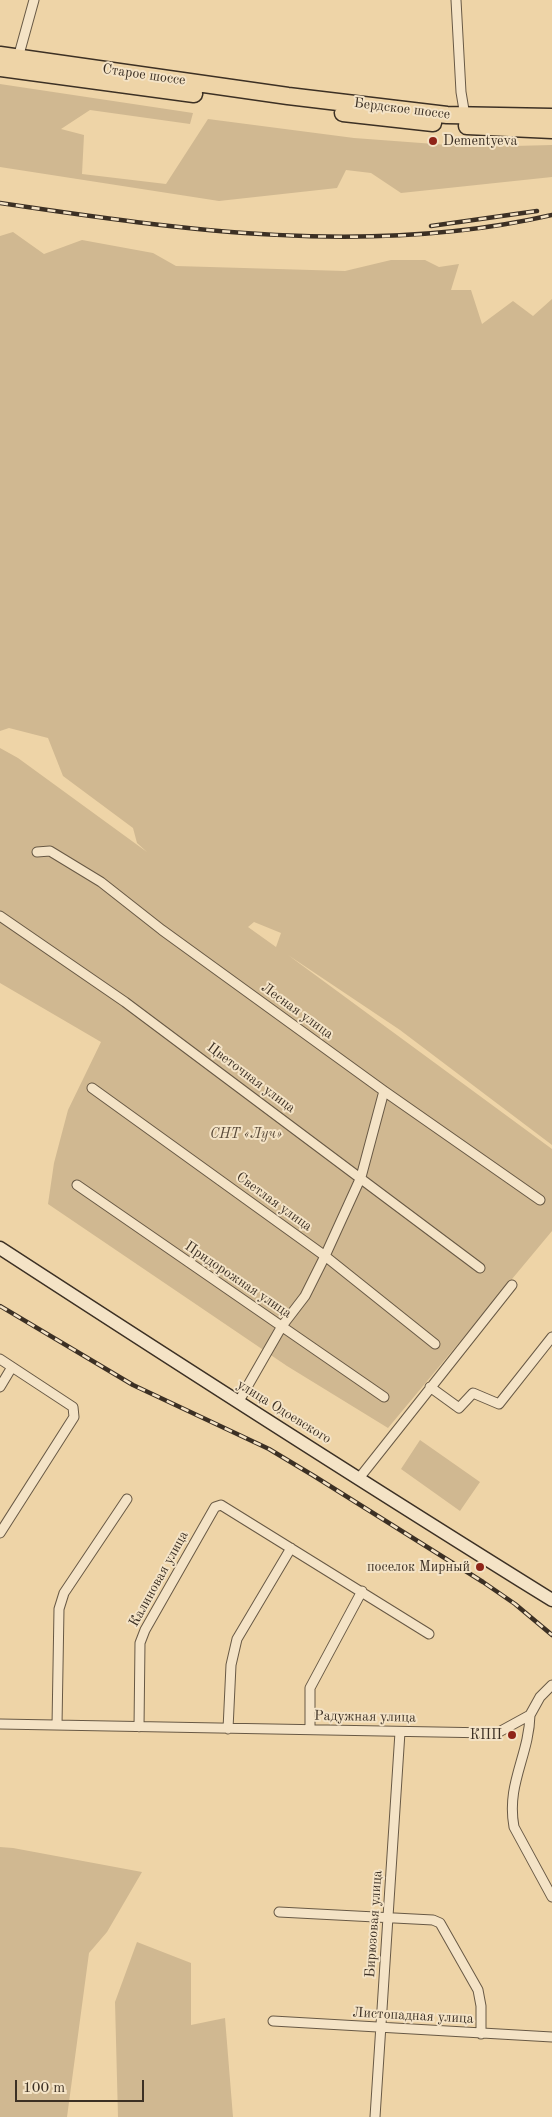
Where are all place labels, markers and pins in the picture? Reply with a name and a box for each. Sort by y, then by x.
place label: Dementyeva [443,133,517,149]
marker: Dementyeva [427,135,439,147]
place label: поселок Мирный [367,1559,470,1575]
marker: поселок Мирный [474,1561,486,1573]
place label: КПП [470,1727,502,1743]
marker: КПП [506,1729,518,1741]

